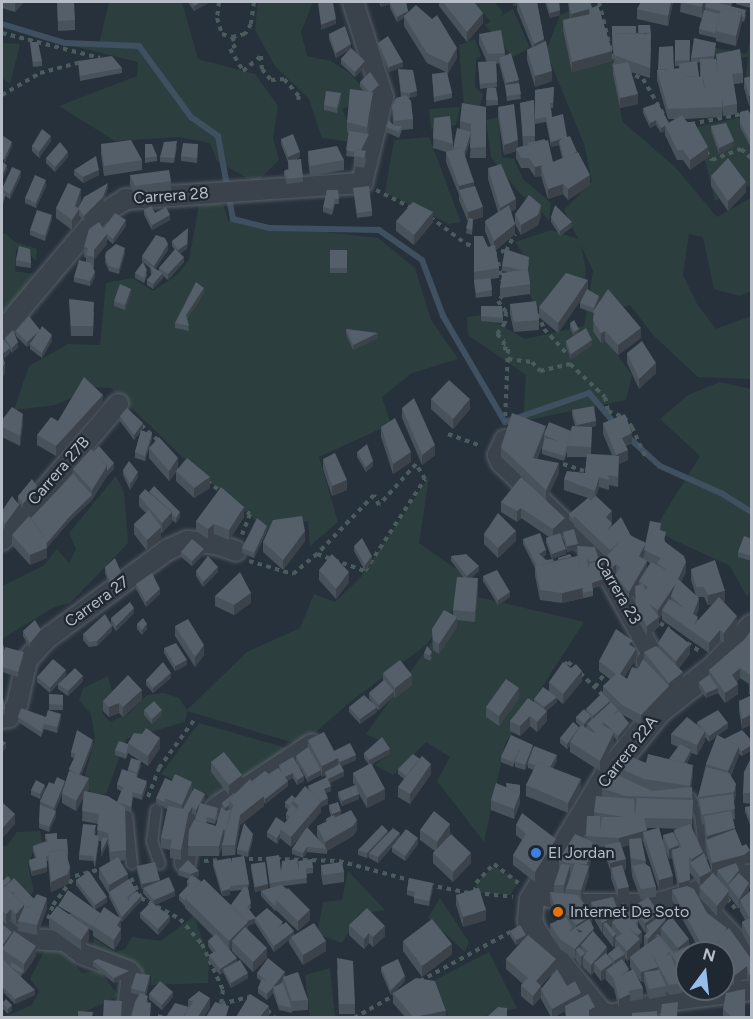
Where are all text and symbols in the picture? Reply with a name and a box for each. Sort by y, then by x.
street label: Carrera 28 [133,184,209,208]
street label: Carrera 27B [24,433,94,509]
street label: Carrera 23 [591,554,645,628]
street label: Carrera 27 [61,572,133,632]
street label: Carrera 22A [594,712,662,792]
place label: El Jordan [548,843,614,863]
marker: El Jordan [529,846,543,860]
place label: Internet De Soto [570,902,689,922]
marker: Internet De Soto [551,905,565,919]
north arrow [675,941,735,1001]
text: N [701,944,718,966]

